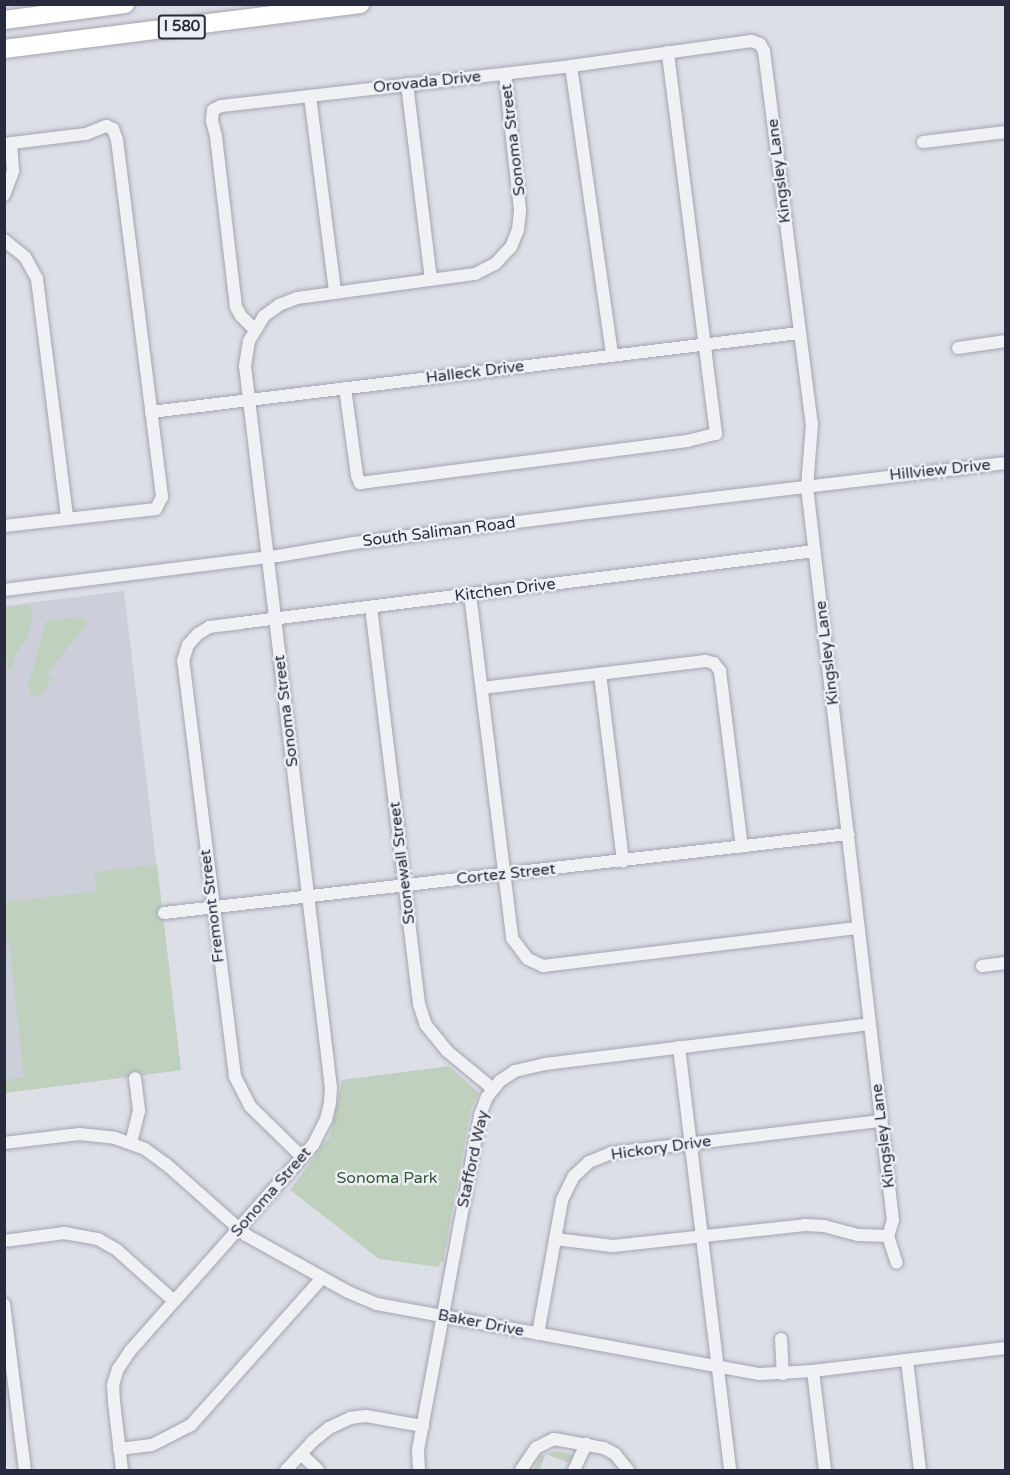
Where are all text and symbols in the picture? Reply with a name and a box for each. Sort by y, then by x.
road number: I 580 [156,15,207,39]
street label: Orovada Drive [372,67,482,97]
street label: Sonoma Street [497,83,529,197]
street label: Kingsley Lane [763,118,795,224]
street label: Halleck Drive [425,356,525,388]
street label: Hillview Drive [888,455,992,485]
street label: South Saliman Road [361,513,517,551]
street label: Kitchen Drive [454,574,556,606]
street label: Kingsley Lane [811,600,843,706]
street label: Sonoma Street [270,654,302,768]
street label: Stonewall Street [385,801,419,925]
street label: Fremont Street [196,848,228,964]
street label: Cortez Street [455,859,557,889]
street label: Kingsley Lane [867,1083,899,1189]
street label: Stafford Way [453,1109,493,1209]
street label: Hickory Drive [610,1131,712,1165]
street label: Sonoma Street [227,1143,315,1241]
park label: Sonoma Park [336,1168,438,1188]
street label: Baker Drive [436,1305,526,1341]

